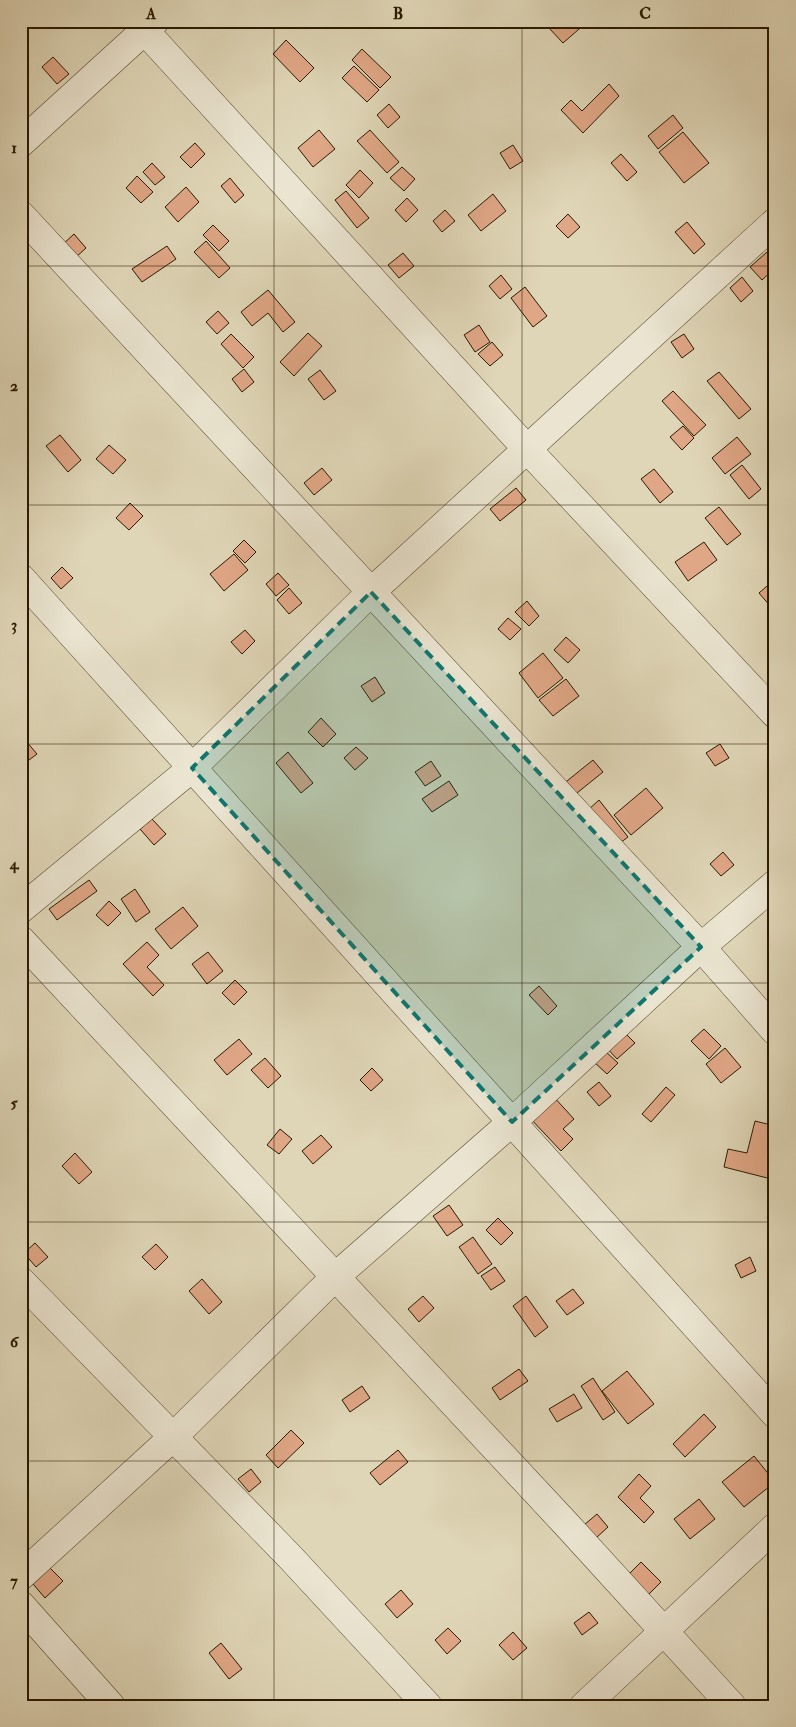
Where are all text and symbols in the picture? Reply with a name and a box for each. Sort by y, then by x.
text: A [145,4,157,24]
text: B [393,4,403,24]
text: C [639,4,651,24]
text: 1 [11,138,17,158]
text: 2 [10,376,18,396]
text: 3 [11,615,17,635]
text: 4 [9,854,20,874]
text: 5 [10,1093,18,1113]
text: 6 [10,1332,20,1352]
text: 7 [10,1571,18,1591]

